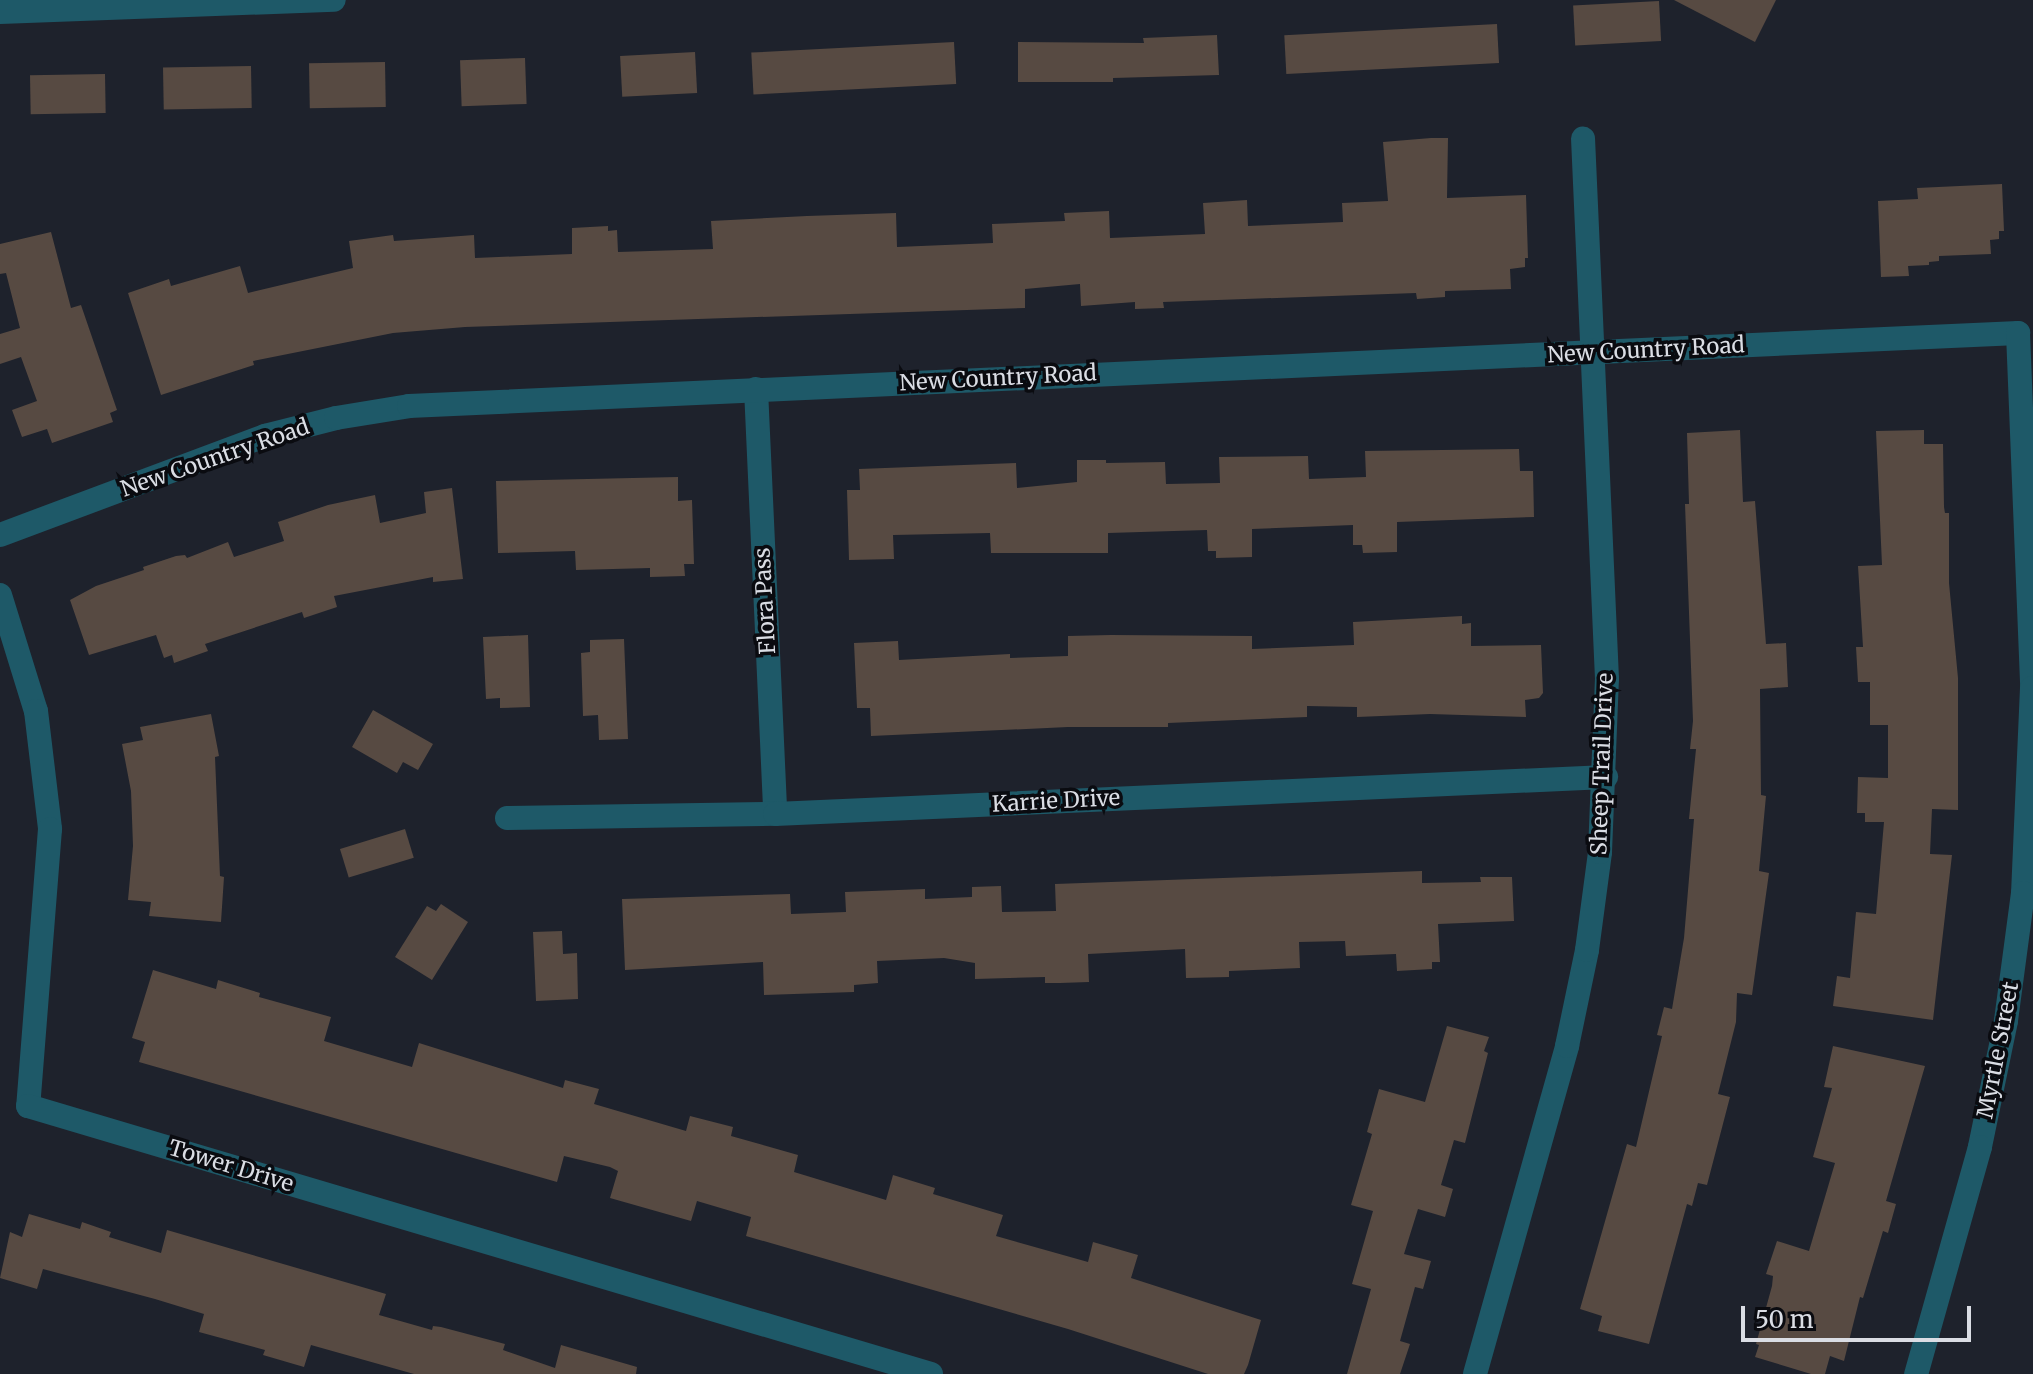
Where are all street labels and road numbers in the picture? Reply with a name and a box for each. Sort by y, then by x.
street label: New Country Road [1547,332,1745,368]
street label: New Country Road [899,360,1097,396]
street label: New Country Road [117,413,313,503]
street label: Flora Pass [749,547,781,655]
street label: Sheep Trail Drive [1586,672,1618,856]
street label: Karrie Drive [991,784,1121,818]
street label: Myrtle Street [1972,979,2024,1121]
street label: Tower Drive [165,1134,297,1198]

